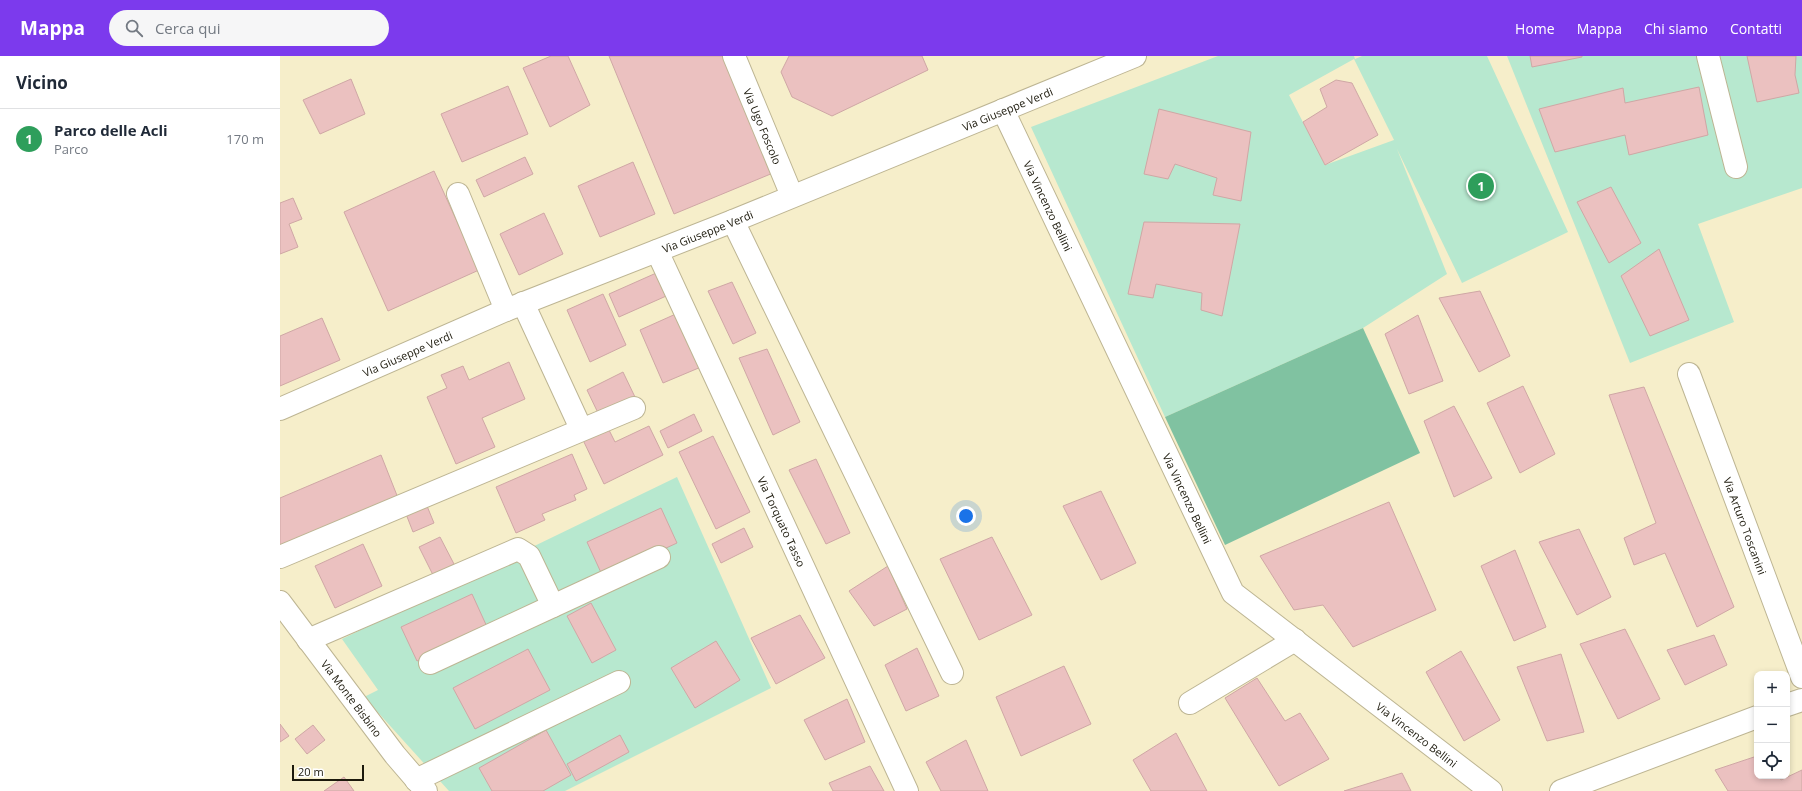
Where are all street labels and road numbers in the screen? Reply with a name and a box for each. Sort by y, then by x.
street label: Via Giuseppe Verdi [960,83,1055,134]
street label: Via Ugo Foscolo [741,86,786,167]
street label: Via Vincenzo Bellini [1021,158,1077,253]
street label: Via Giuseppe Verdi [660,206,755,256]
street label: Via Giuseppe Verdi [360,327,455,379]
street label: Via Vincenzo Bellini [1160,451,1216,546]
street label: Via Torquato Tasso [755,474,810,569]
street label: Via Arturo Toscanini [1721,475,1771,577]
street label: Via Monte Bisbino [318,656,386,740]
street label: Via Vincenzo Bellini [1373,698,1461,770]

